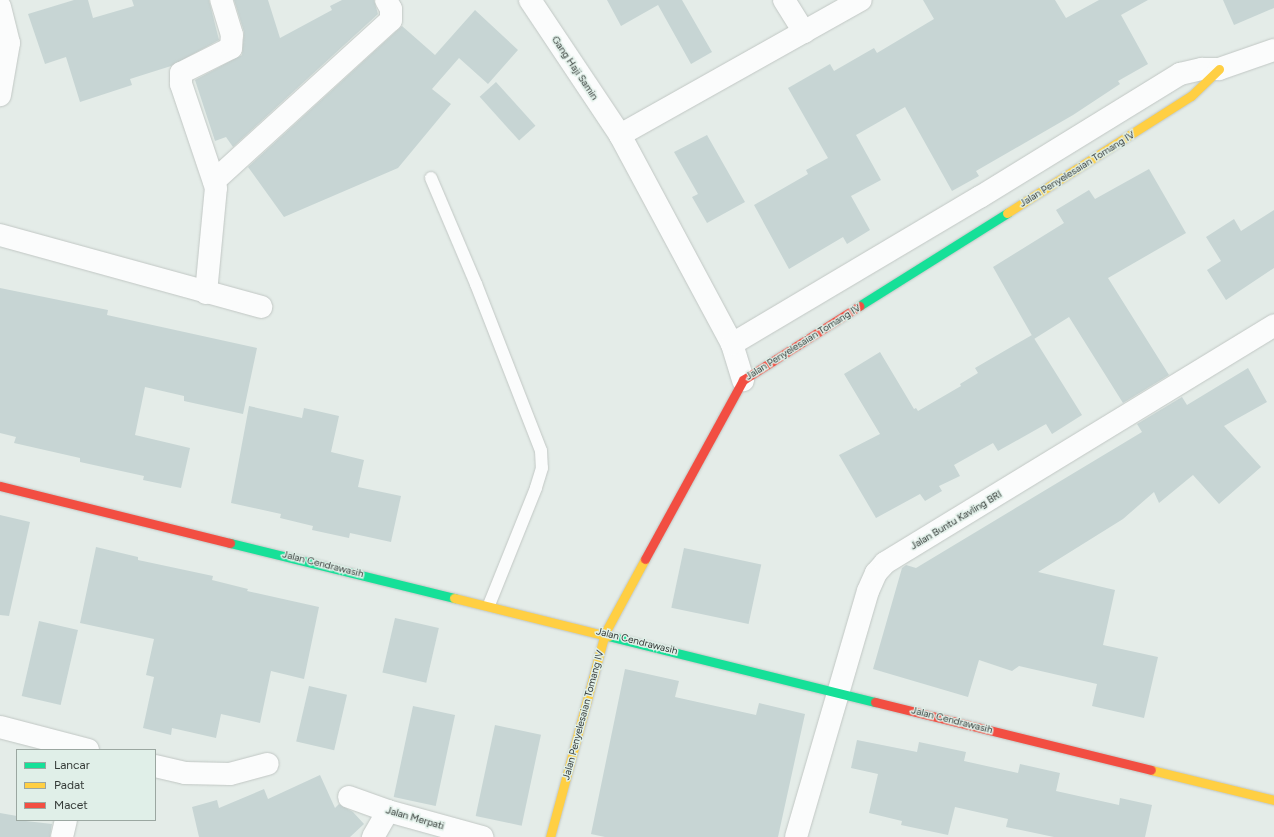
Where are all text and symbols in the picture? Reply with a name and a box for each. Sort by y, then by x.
street label: Gang Haji Samin [549,34,601,102]
street label: Jalan Penyelesaian Tomang IV [1017,129,1137,209]
street label: Jalan Penyelesaian Tomang IV [743,302,863,382]
street label: Jalan Buntu Kavling BRI [908,488,1004,552]
street label: Jalan Cendrawasih [281,548,365,580]
street label: Jalan Cendrawasih [595,625,679,657]
street label: Jalan Penyelesaian Tomang IV [560,649,606,781]
street label: Jalan Cendrawasih [910,704,994,736]
legend [16,749,156,821]
text: Lancar [54,758,90,772]
text: Padat [54,778,85,792]
text: Macet [54,798,88,812]
street label: Jalan Merpati [385,804,445,832]

